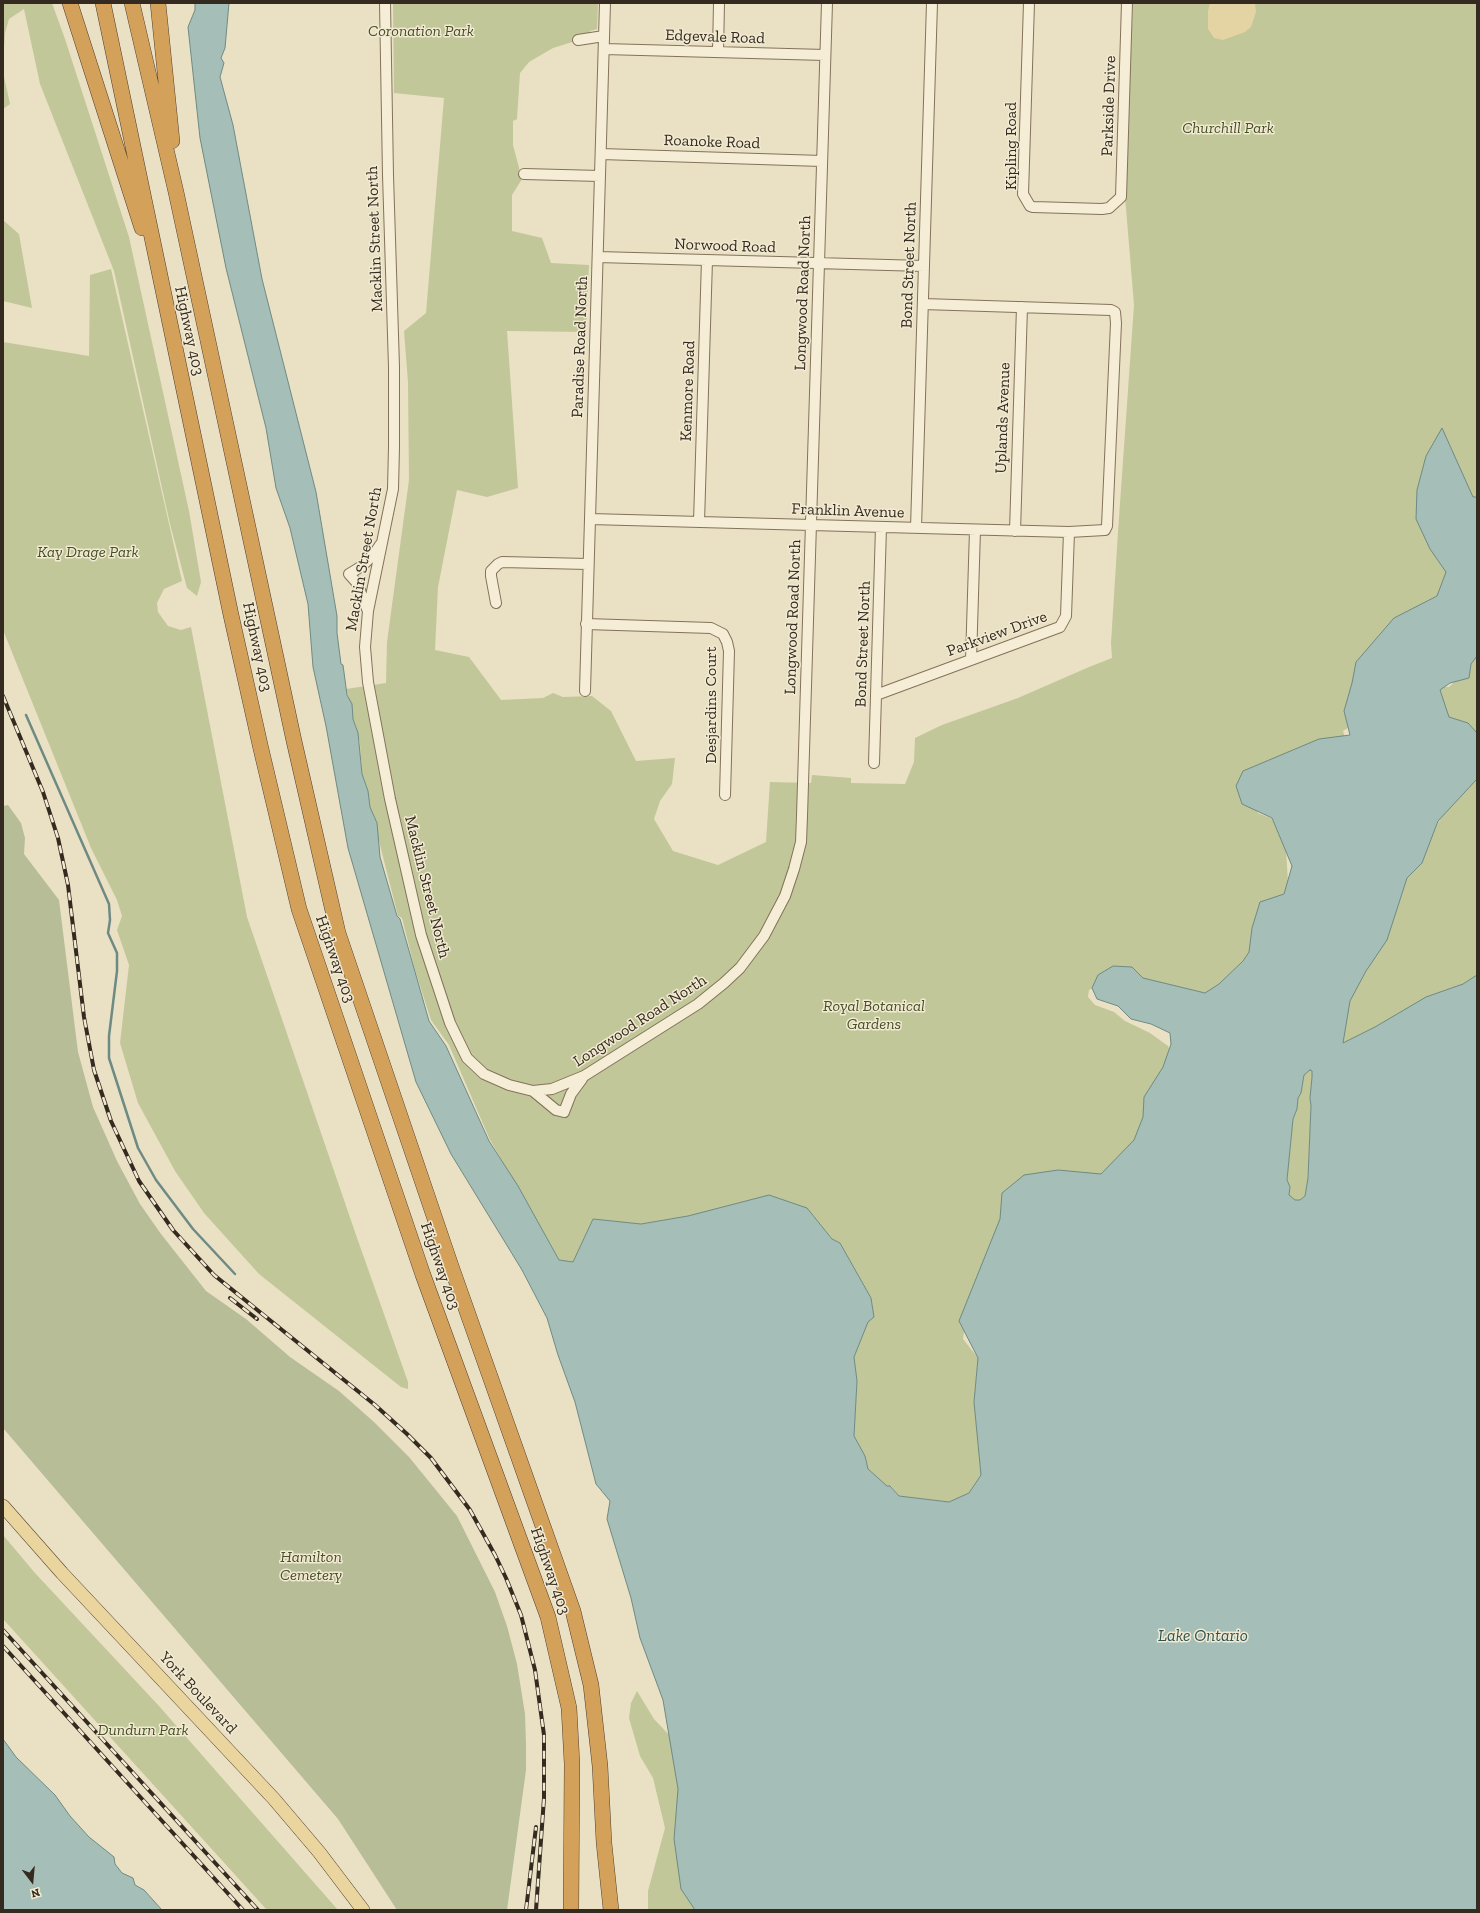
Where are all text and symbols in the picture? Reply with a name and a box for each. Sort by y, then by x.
park label: Coronation Park [368,21,474,41]
street label: Edgevale Road [665,26,765,48]
street label: Parkside Drive [1098,55,1120,157]
street label: Kipling Road [1001,102,1021,190]
park label: Churchill Park [1182,118,1274,138]
street label: Roanoke Road [663,131,761,153]
street label: Macklin Street North [363,166,387,312]
street label: Bond Street North [897,201,921,329]
street label: Longwood Road North [791,215,815,371]
street label: Norwood Road [674,235,776,257]
street label: Paradise Road North [568,276,592,418]
street label: Highway 403 [170,284,208,378]
street label: Kenmore Road [677,340,699,442]
street label: Uplands Avenue [991,362,1015,474]
street label: Macklin Street North [342,485,386,633]
street label: Franklin Avenue [791,499,905,523]
street label: Longwood Road North [781,539,805,695]
park label: Kay Drage Park [37,542,139,562]
street label: Bond Street North [851,580,875,708]
street label: Highway 403 [238,600,276,694]
street label: Parkview Drive [944,607,1050,661]
street label: Desjardins Court [701,646,721,764]
street label: Macklin Street North [400,814,454,960]
street label: Highway 403 [311,913,359,1005]
street label: Longwood Road North [570,971,710,1071]
park label: Royal Botanical Gardens [823,996,925,1034]
street label: Highway 403 [416,1220,464,1312]
street label: Highway 403 [526,1525,574,1617]
park label: Hamilton Cemetery [280,1547,342,1585]
water label: Lake Ontario [1158,1626,1248,1646]
street label: York Boulevard [155,1648,241,1738]
park label: Dundurn Park [97,1720,189,1740]
north arrow [12,1861,52,1901]
text: N [30,1886,41,1900]

